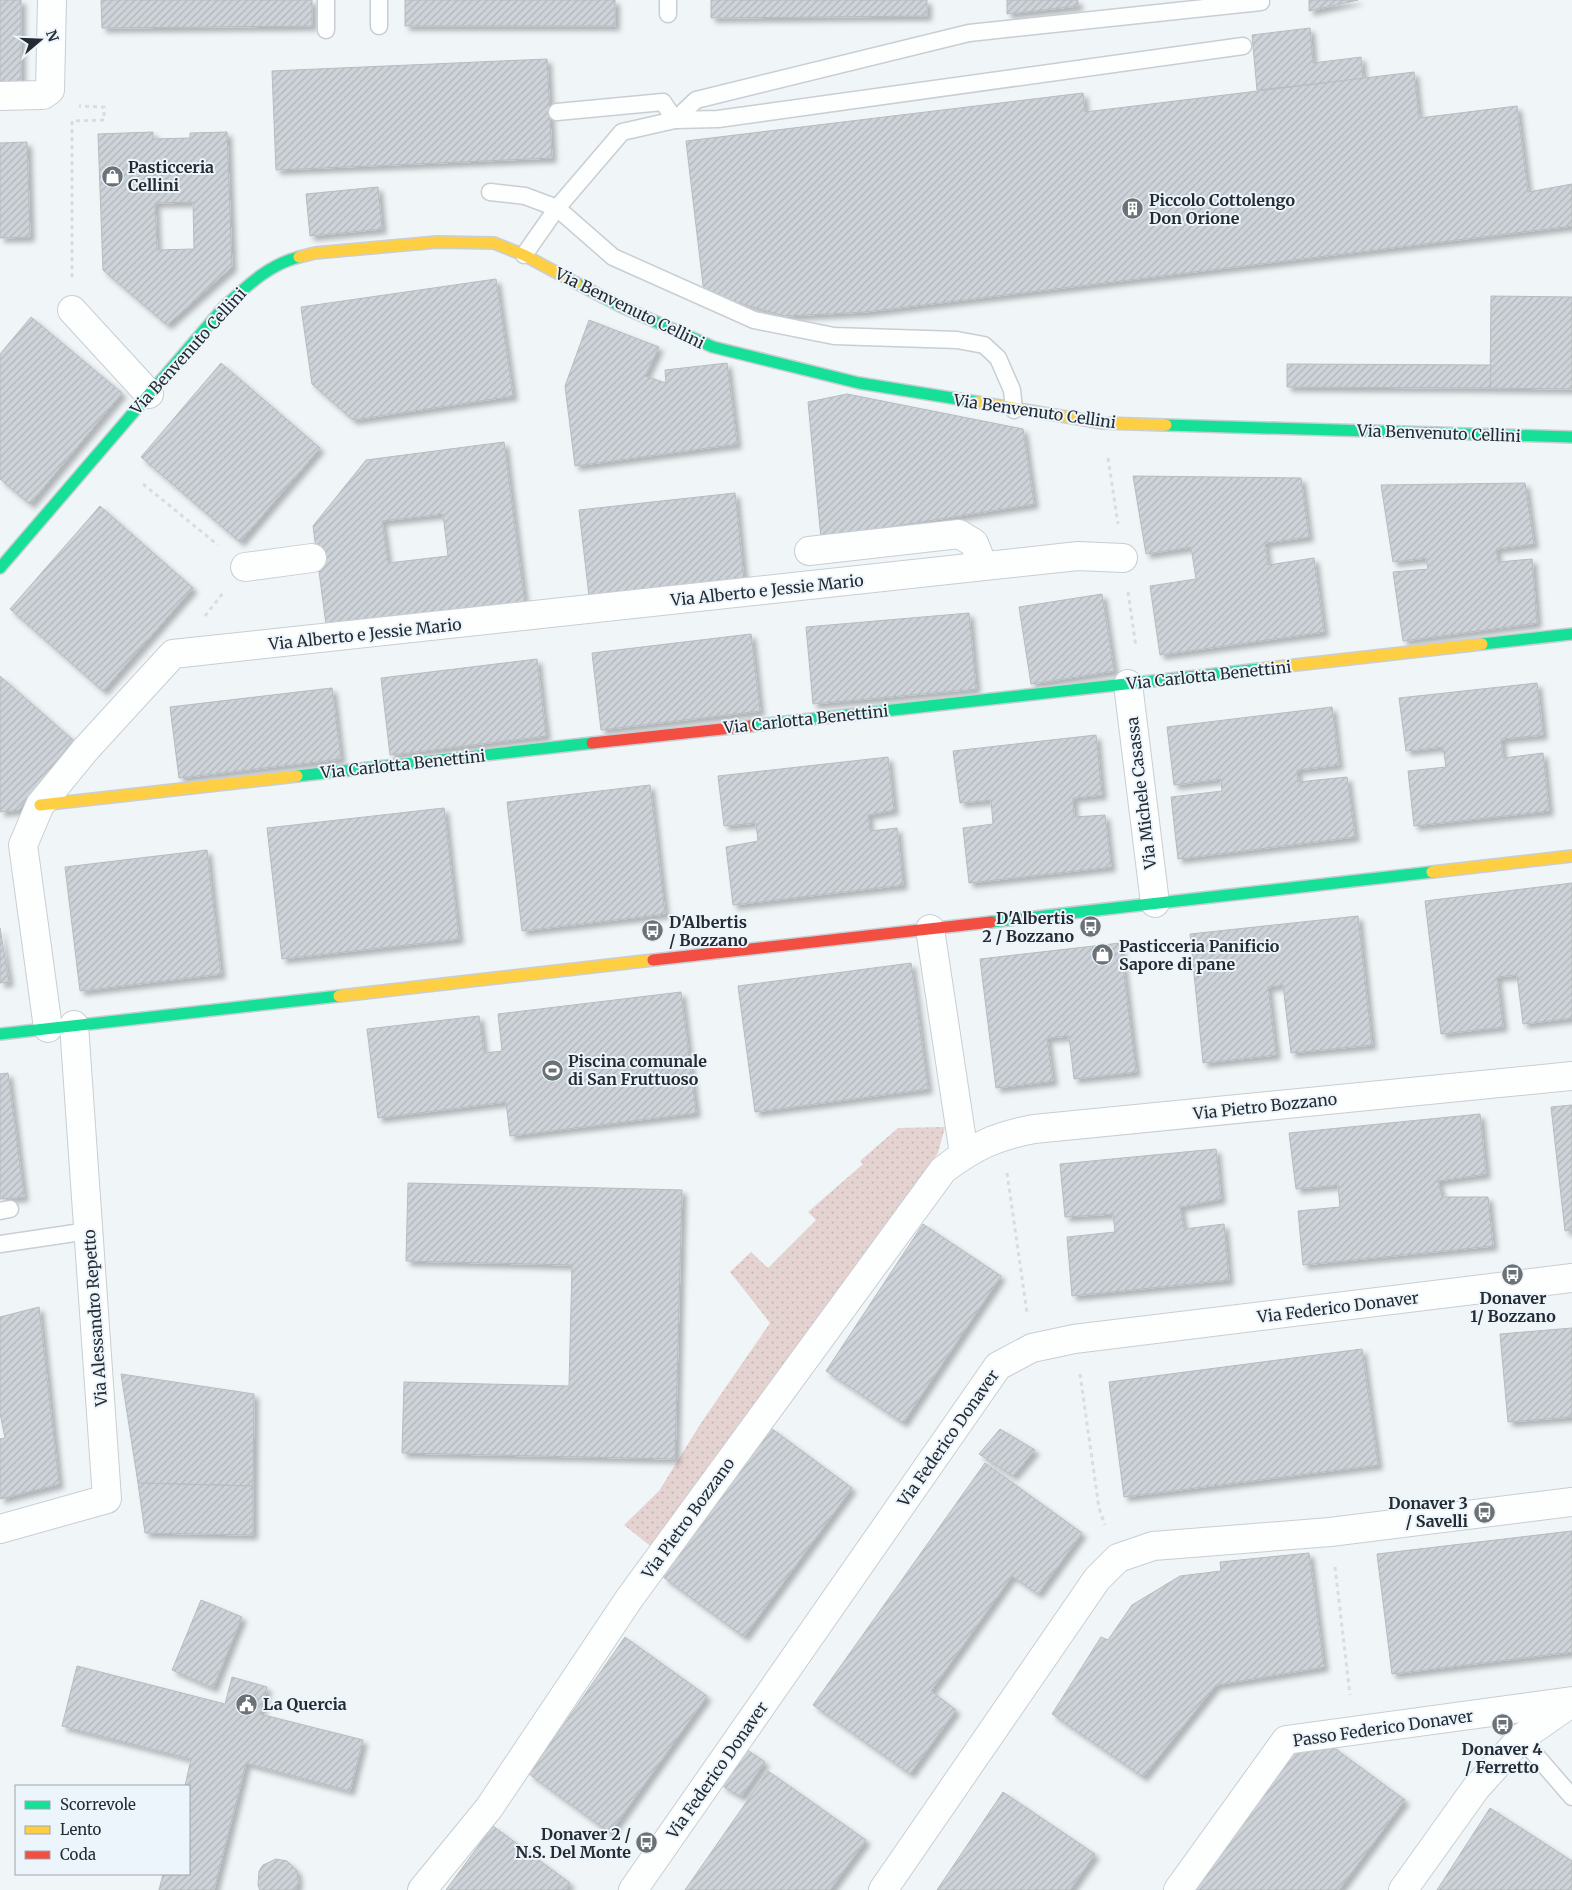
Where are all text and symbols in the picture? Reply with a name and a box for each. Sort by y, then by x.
north arrow [15,15,65,65]
text: N [42,28,63,44]
place label: Pasticceria Cellini [128,157,214,195]
shop icon: Pasticceria Cellini [100,164,124,188]
place label: Piccolo Cottolengo Don Orione [1149,190,1295,228]
building icon: Piccolo Cottolengo Don Orione [1121,197,1145,221]
street label: Via Benvenuto Cellini [551,263,708,353]
street label: Via Benvenuto Cellini [125,283,250,419]
street label: Via Benvenuto Cellini [952,390,1117,432]
street label: Via Benvenuto Cellini [1356,420,1521,446]
street label: Via Alberto e Jessie Mario [668,570,865,610]
street label: Via Alberto e Jessie Mario [266,614,463,654]
street label: Via Carlotta Benettini [1125,656,1292,694]
street label: Via Carlotta Benettini [722,700,889,738]
street label: Via Michele Casassa [1122,715,1160,871]
street label: Via Carlotta Benettini [319,745,486,783]
place label: D'Albertis 2 / Bozzano [982,908,1074,946]
place label: D'Albertis / Bozzano [669,912,748,950]
bus stop icon: D'Albertis 2 / Bozzano [1078,915,1102,939]
bus stop icon: D'Albertis / Bozzano [641,919,665,943]
place label: Pasticceria Panificio Sapore di pane [1119,936,1280,974]
shop icon: Pasticceria Panificio Sapore di pane [1091,943,1115,967]
place label: Piscina comunale di San Fruttuoso [568,1051,707,1089]
sports icon: Piscina comunale di San Fruttuoso [540,1058,564,1082]
street label: Via Pietro Bozzano [1191,1088,1338,1124]
street label: Via Alessandro Repetto [79,1229,111,1408]
bus stop icon: Donaver 1/ Bozzano [1501,1262,1525,1286]
street label: Via Federico Donaver [1255,1287,1420,1327]
place label: Donaver 1/ Bozzano [1470,1288,1556,1326]
street label: Via Federico Donaver [893,1366,1003,1511]
street label: Via Pietro Bozzano [637,1454,739,1583]
place label: Donaver 3 / Savelli [1388,1493,1469,1531]
bus stop icon: Donaver 3 / Savelli [1472,1500,1496,1524]
public building icon: La Quercia [235,1692,259,1716]
place label: La Quercia [263,1694,347,1714]
street label: Via Federico Donaver [662,1698,772,1843]
street label: Passo Federico Donaver [1292,1705,1474,1751]
bus stop icon: Donaver 4 / Ferretto [1490,1713,1514,1737]
place label: Donaver 4 / Ferretto [1462,1739,1542,1777]
legend [15,1785,190,1875]
text: Scorrevole [60,1795,136,1814]
text: Lento [60,1820,102,1839]
place label: Donaver 2 / N.S. Del Monte [516,1824,631,1862]
bus stop icon: Donaver 2 / N.S. Del Monte [635,1831,659,1855]
text: Coda [60,1845,96,1864]

